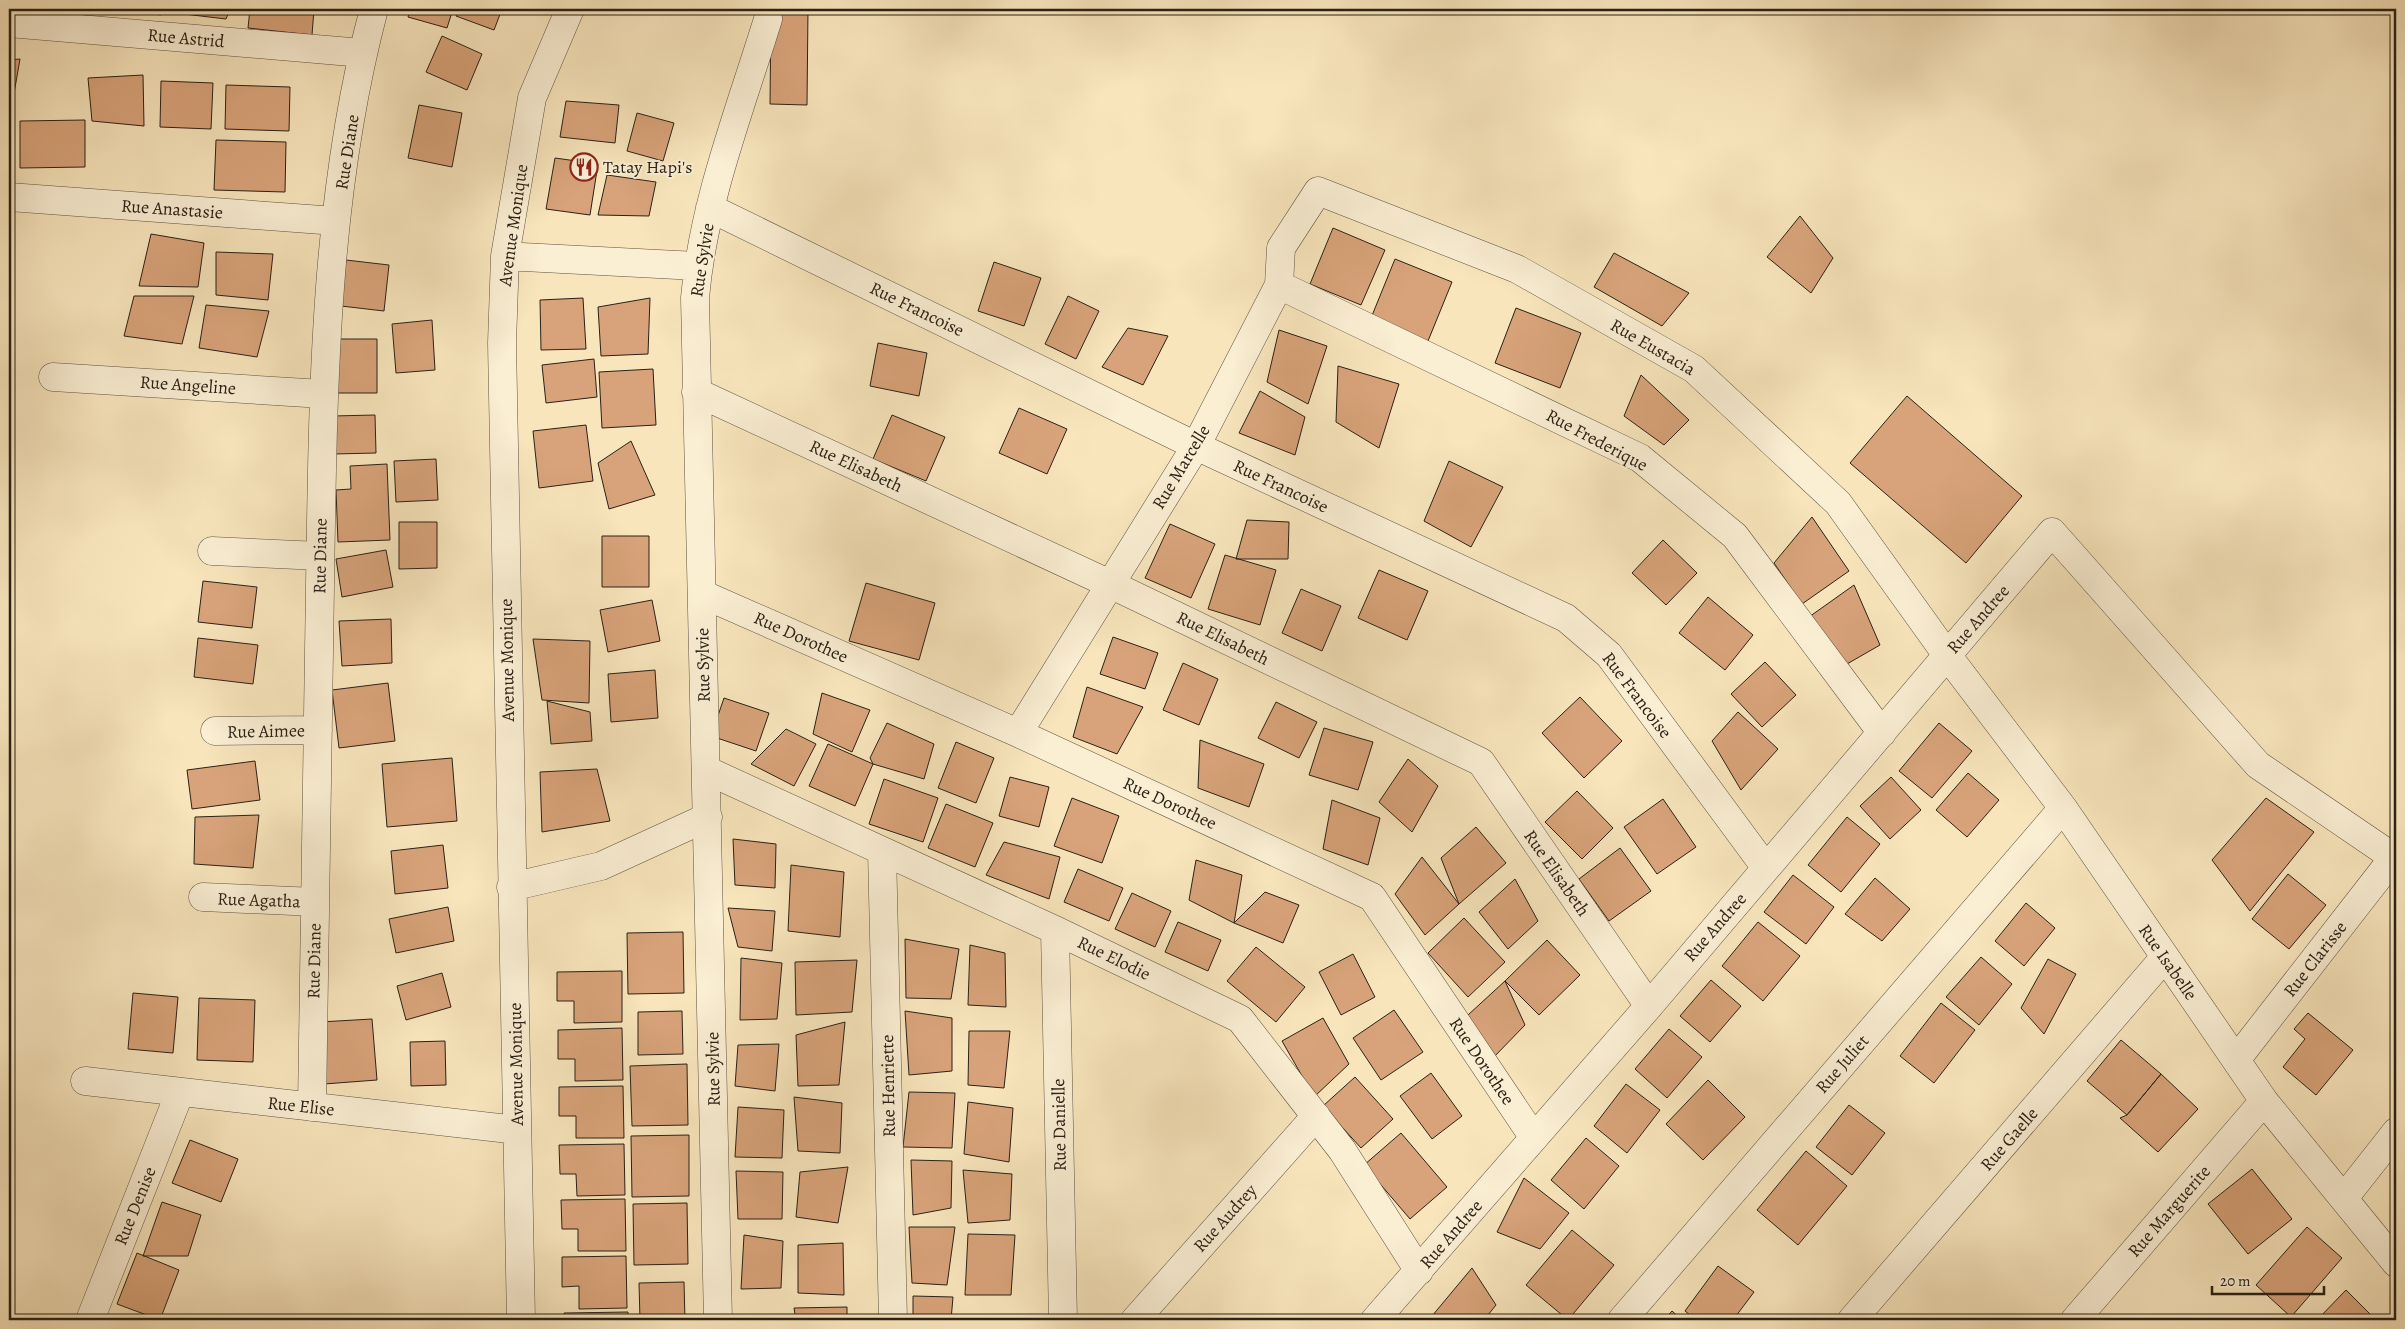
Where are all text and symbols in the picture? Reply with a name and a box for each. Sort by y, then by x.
street label: Rue Astrid [147,23,226,53]
street label: Rue Diane [329,113,365,191]
restaurant icon: Tatay Hapi's [569,152,599,182]
place label: Tatay Hapi's [603,155,692,179]
street label: Avenue Monique [492,162,533,289]
street label: Rue Anastasie [120,193,224,225]
street label: Rue Sylvie [684,221,720,299]
street label: Rue Francoise [866,276,968,342]
street label: Rue Eustacia [1606,313,1700,381]
street label: Rue Angeline [139,370,237,400]
street label: Rue Frederique [1542,403,1652,477]
street label: Rue Marcelle [1146,420,1216,514]
street label: Rue Elisabeth [805,434,907,498]
street label: Rue Francoise [1230,453,1332,519]
street label: Rue Diane [307,518,333,594]
street label: Rue Andree [1941,579,2015,659]
street label: Avenue Monique [494,598,520,723]
street label: Rue Elisabeth [1173,605,1274,671]
street label: Rue Dorothee [750,606,852,668]
street label: Rue Sylvie [690,628,716,702]
street label: Rue Francoise [1597,647,1677,743]
street label: Rue Aimee [227,718,305,744]
street label: Rue Dorothee [1119,771,1221,835]
street label: Rue Elisabeth [1518,825,1596,921]
street label: Rue Agatha [217,887,302,913]
street label: Rue Andree [1678,887,1752,967]
street label: Rue Clarisse [2278,916,2352,1002]
street label: Rue Isabelle [2133,919,2203,1005]
street label: Rue Diane [301,923,327,999]
street label: Rue Elodie [1073,930,1155,986]
street label: Avenue Monique [503,1002,529,1127]
street label: Rue Dorothee [1444,1013,1520,1109]
street label: Rue Juliet [1810,1030,1874,1098]
street label: Rue Sylvie [700,1032,726,1106]
street label: Rue Henriette [875,1034,901,1138]
street label: Rue Danielle [1046,1078,1072,1172]
street label: Rue Elise [266,1091,336,1121]
street label: Rue Gaelle [1975,1102,2043,1176]
street label: Rue Marguerite [2122,1160,2216,1262]
street label: Rue Denise [108,1163,162,1249]
street label: Rue Audrey [1188,1178,1263,1257]
street label: Rue Andree [1414,1194,1488,1274]
scale bar [2212,1264,2325,1296]
text: 20 m [2220,1271,2251,1291]

